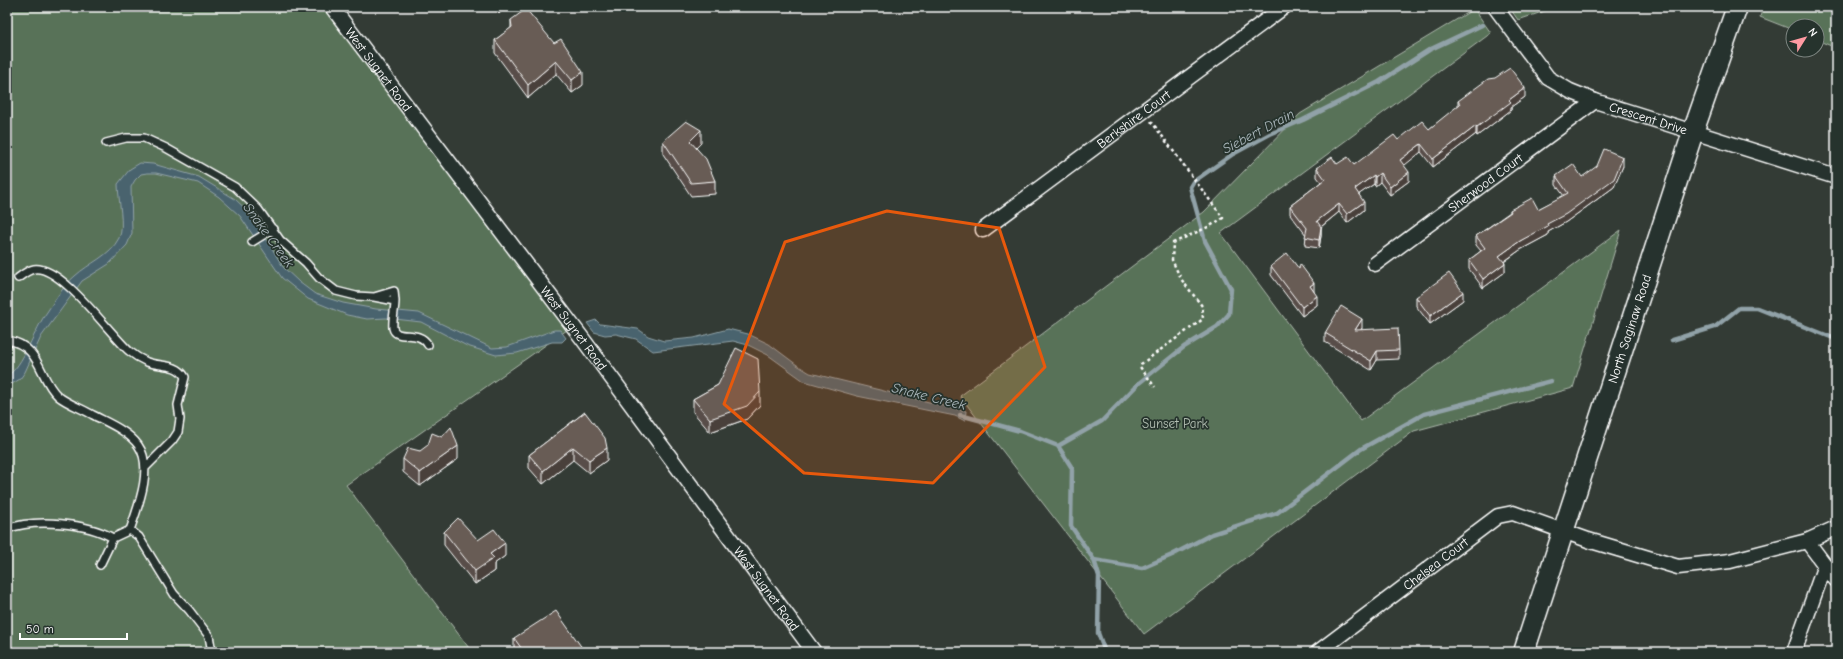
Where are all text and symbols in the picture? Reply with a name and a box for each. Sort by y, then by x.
north arrow [1785,18,1825,58]
street label: West Sugnet Road [342,25,415,114]
text: N [1805,26,1820,39]
street label: Berkshire Court [1094,86,1174,151]
street label: Crescent Drive [1607,99,1689,138]
water label: Siebert Drain [1219,105,1297,158]
street label: Sherwood Court [1445,150,1527,215]
water label: Snake Creek [239,200,298,271]
street label: North Saginaw Road [1605,272,1654,385]
street label: West Sugnet Road [537,283,610,373]
water label: Snake Creek [890,379,968,414]
park label: Sunset Park [1142,416,1209,431]
street label: Chelsea Court [1400,534,1472,593]
street label: West Sugnet Road [730,544,803,634]
scale bar [20,615,127,641]
text: 50 m [26,622,54,636]

